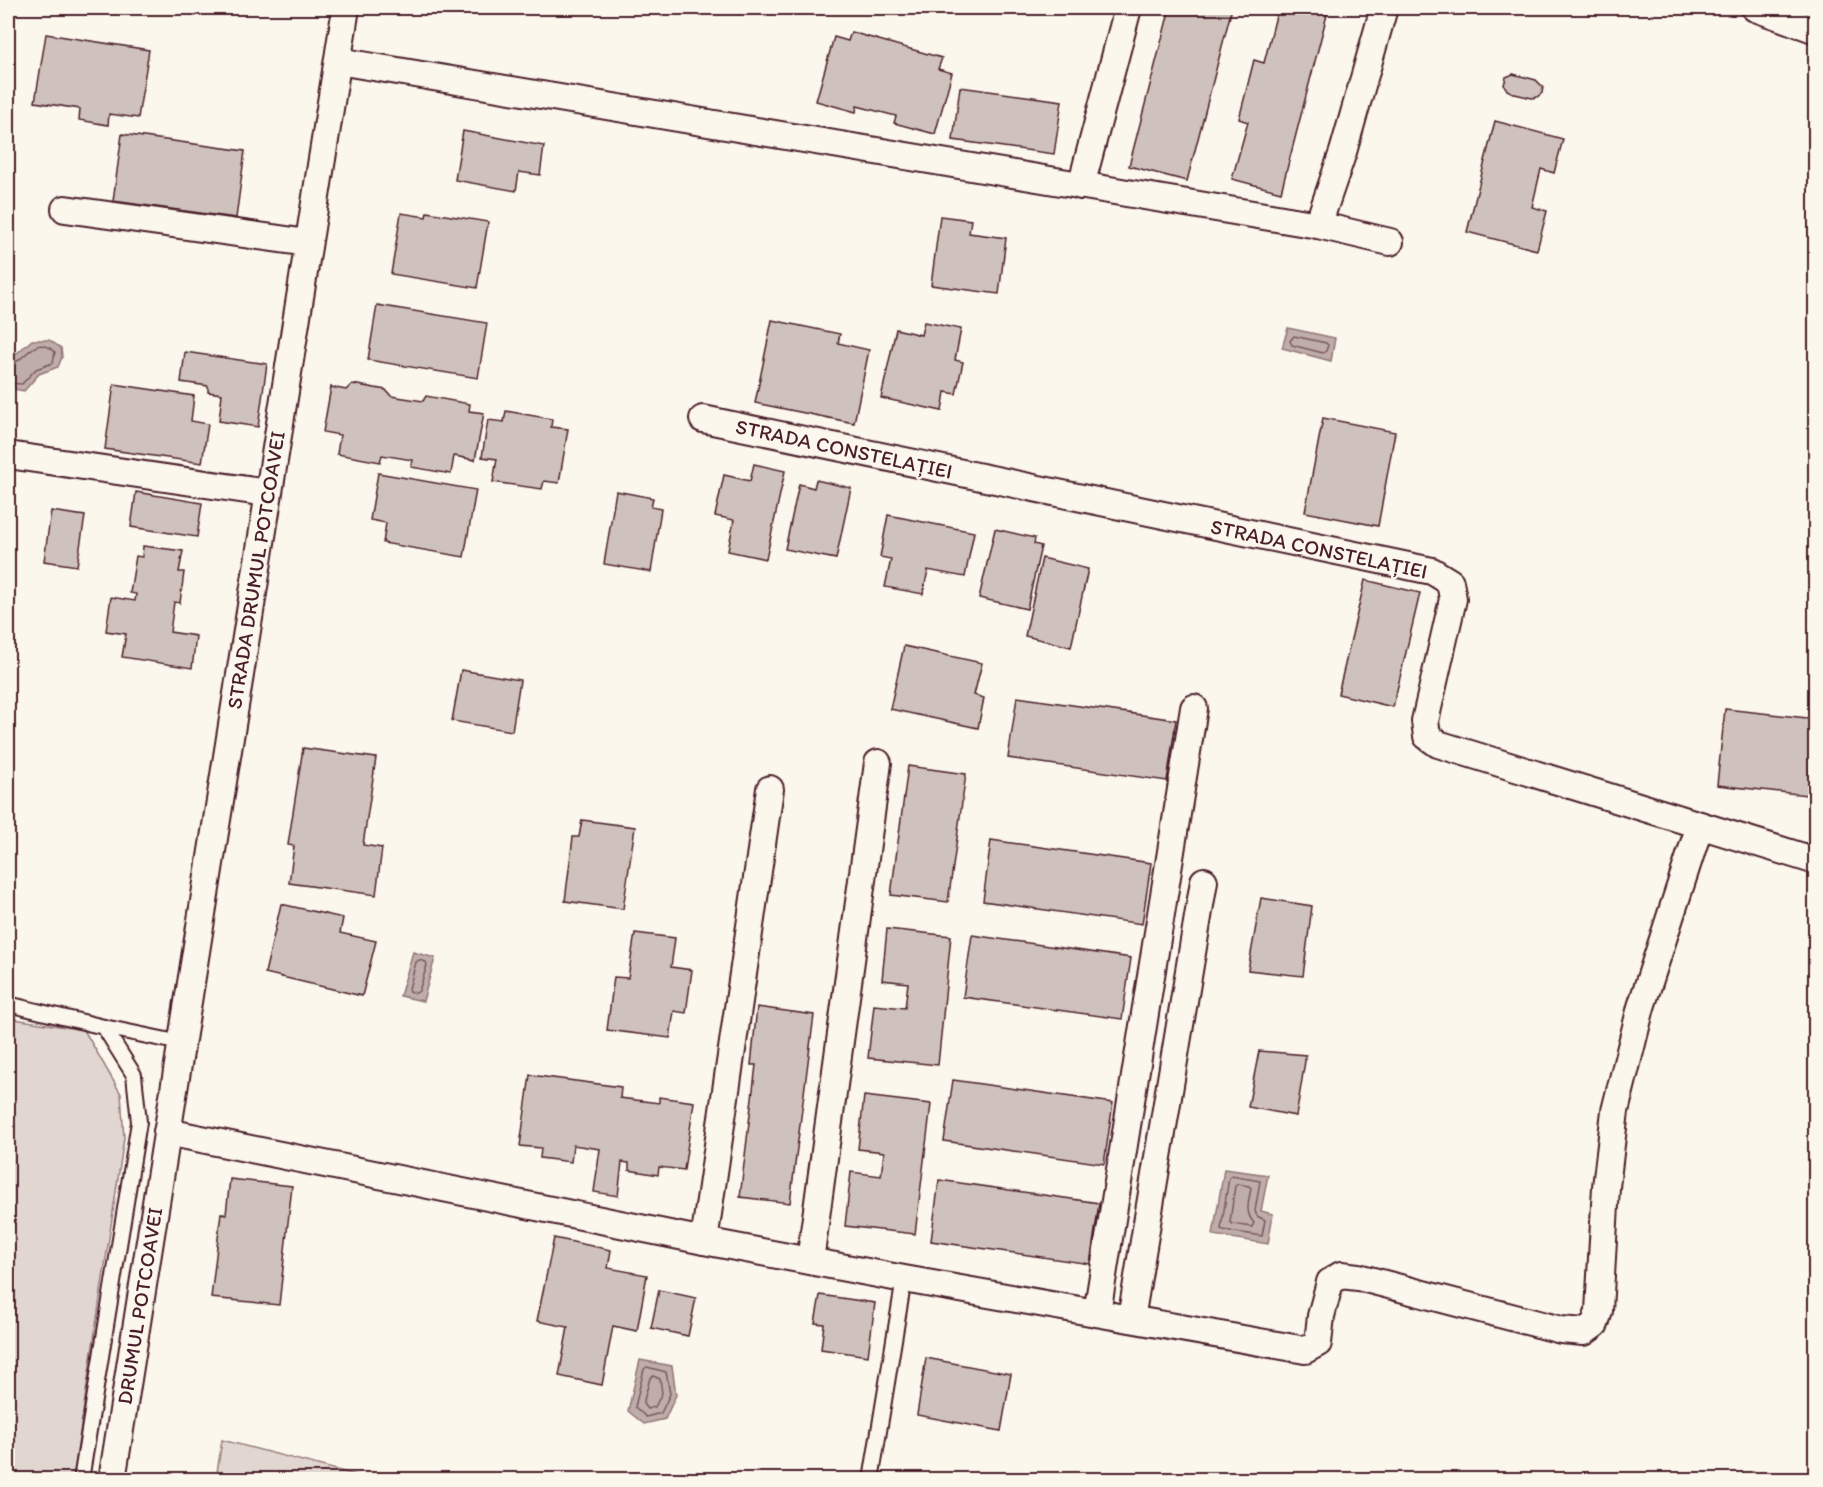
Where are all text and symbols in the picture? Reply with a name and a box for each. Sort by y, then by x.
street label: STRADA CONSTELAȚIEI [734,413,955,484]
street label: STRADA DRUMUL POTCOAVEI [221,429,290,711]
street label: STRADA CONSTELAȚIEI [1209,513,1430,584]
street label: DRUMUL POTCOAVEI [112,1205,167,1406]

